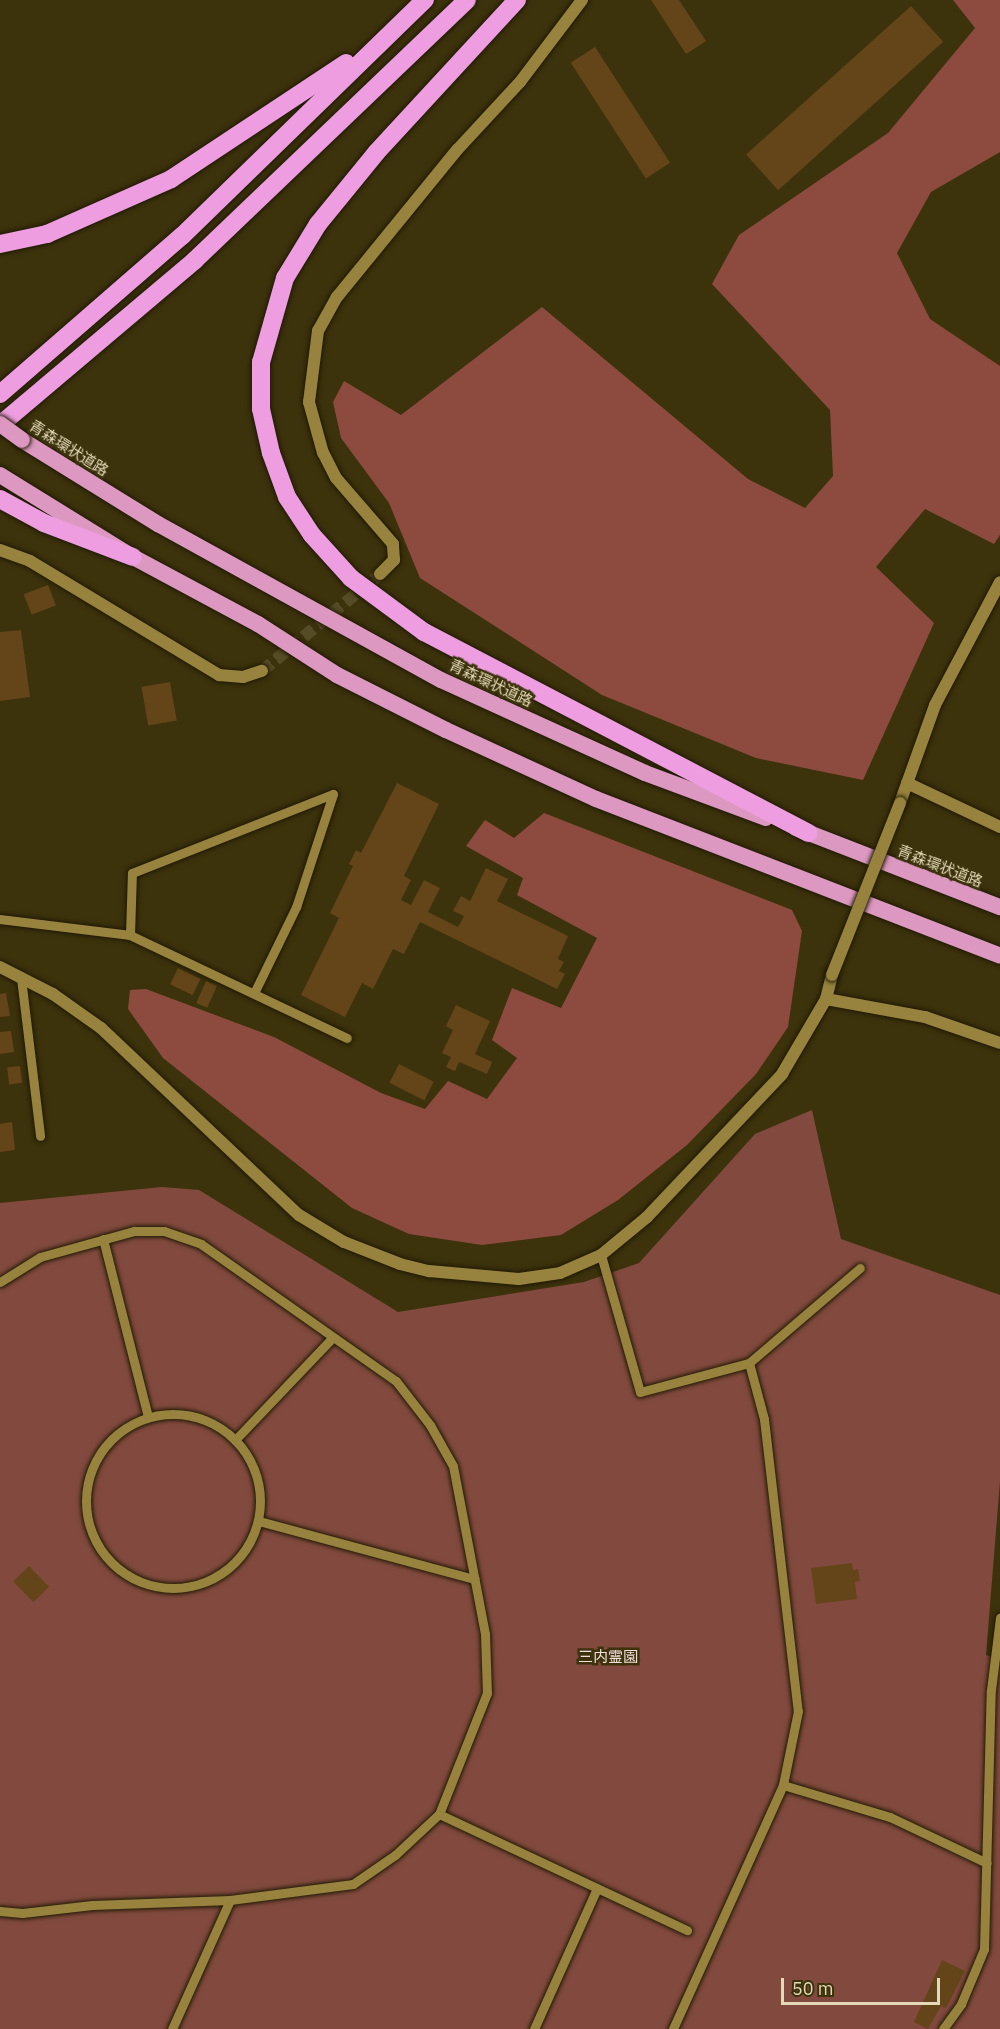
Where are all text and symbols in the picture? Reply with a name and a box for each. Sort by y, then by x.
street label: 青森環状道路 [26,417,112,479]
street label: 青森環状道路 [446,656,536,710]
street label: 青森環状道路 [895,841,985,891]
park label: 三内霊園 [578,1648,638,1666]
scale bar [784,1966,943,2004]
text: 50 m [792,1977,834,2000]

